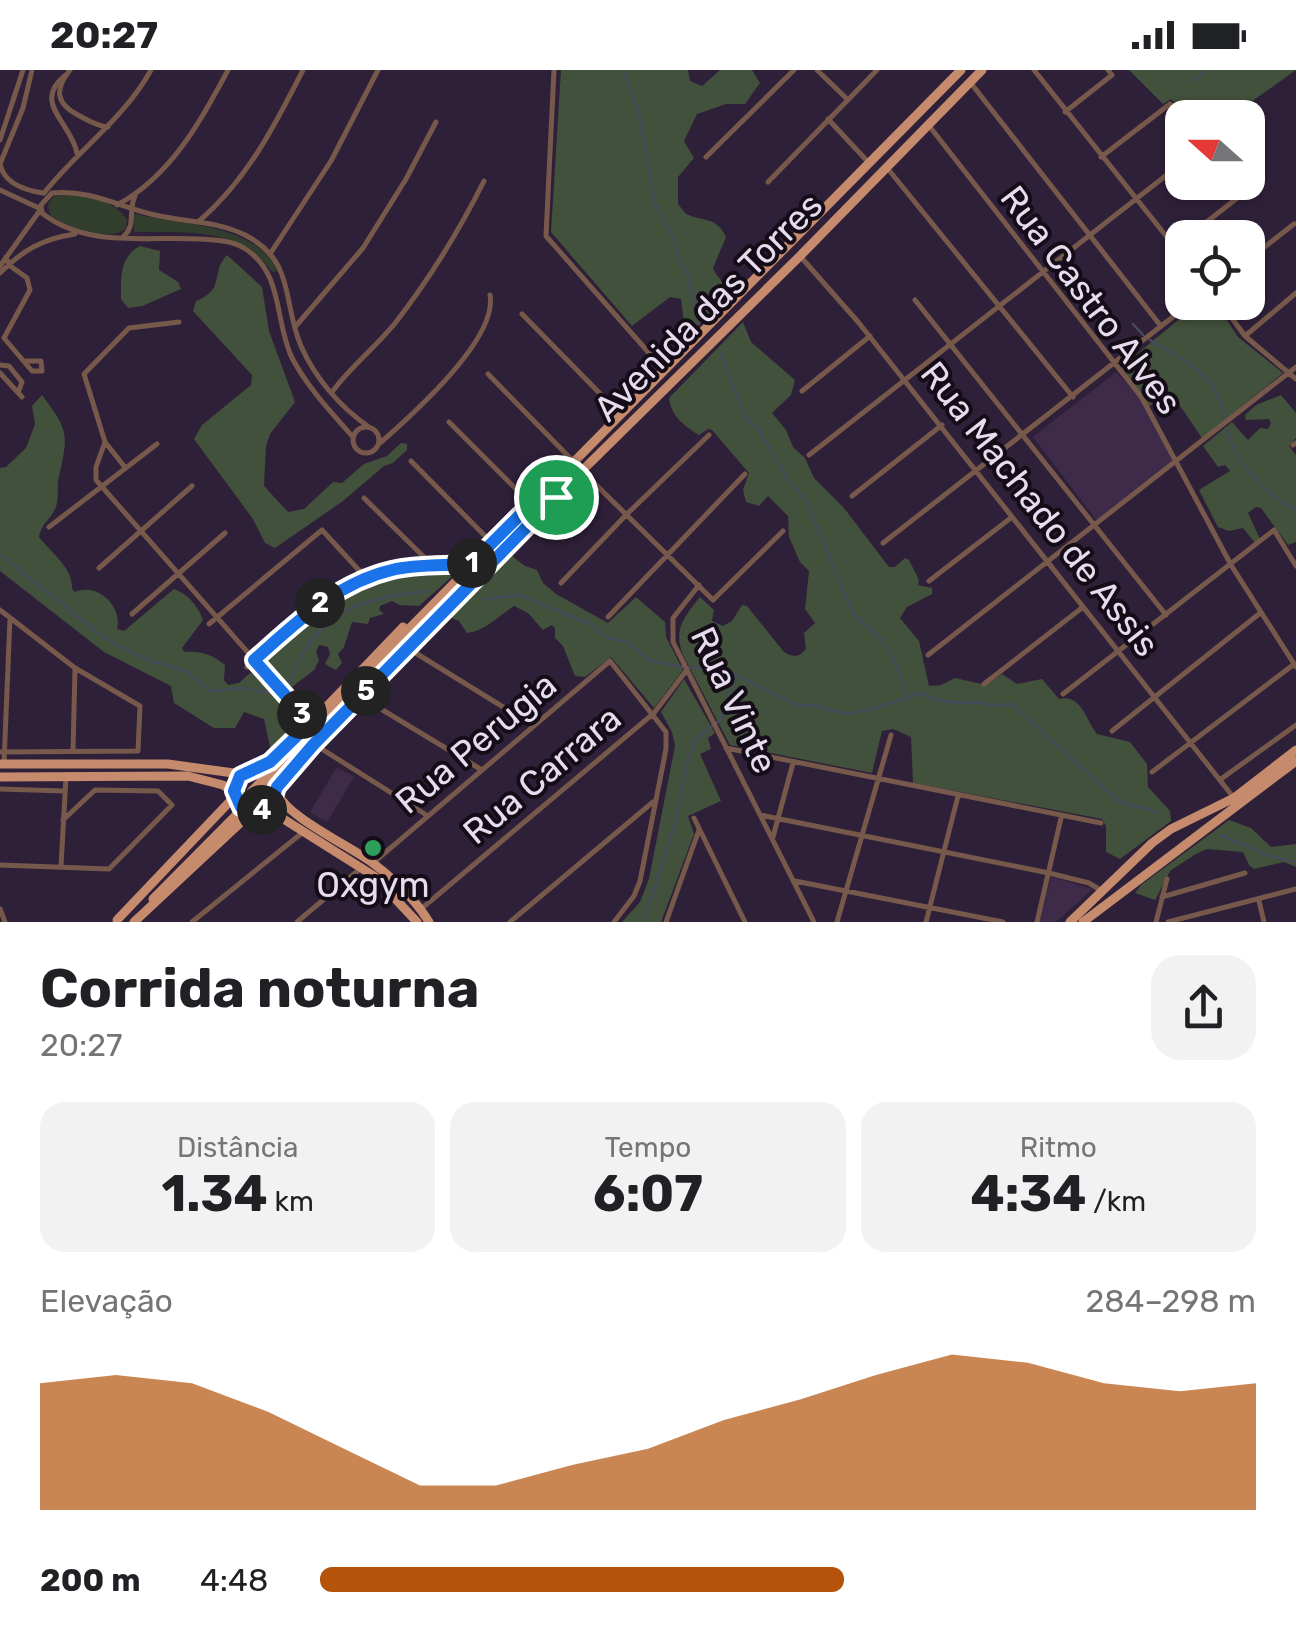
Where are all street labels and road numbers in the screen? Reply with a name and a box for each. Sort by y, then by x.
street label: Rua Castro Alves [992,178,1190,422]
street label: Avenida das Torres [585,184,831,430]
street label: Rua Machado de Assis [912,353,1168,665]
street label: Rua Vinte [682,620,786,780]
street label: Rua Perugia [387,664,565,822]
street label: Rua Carrara [455,697,629,853]

